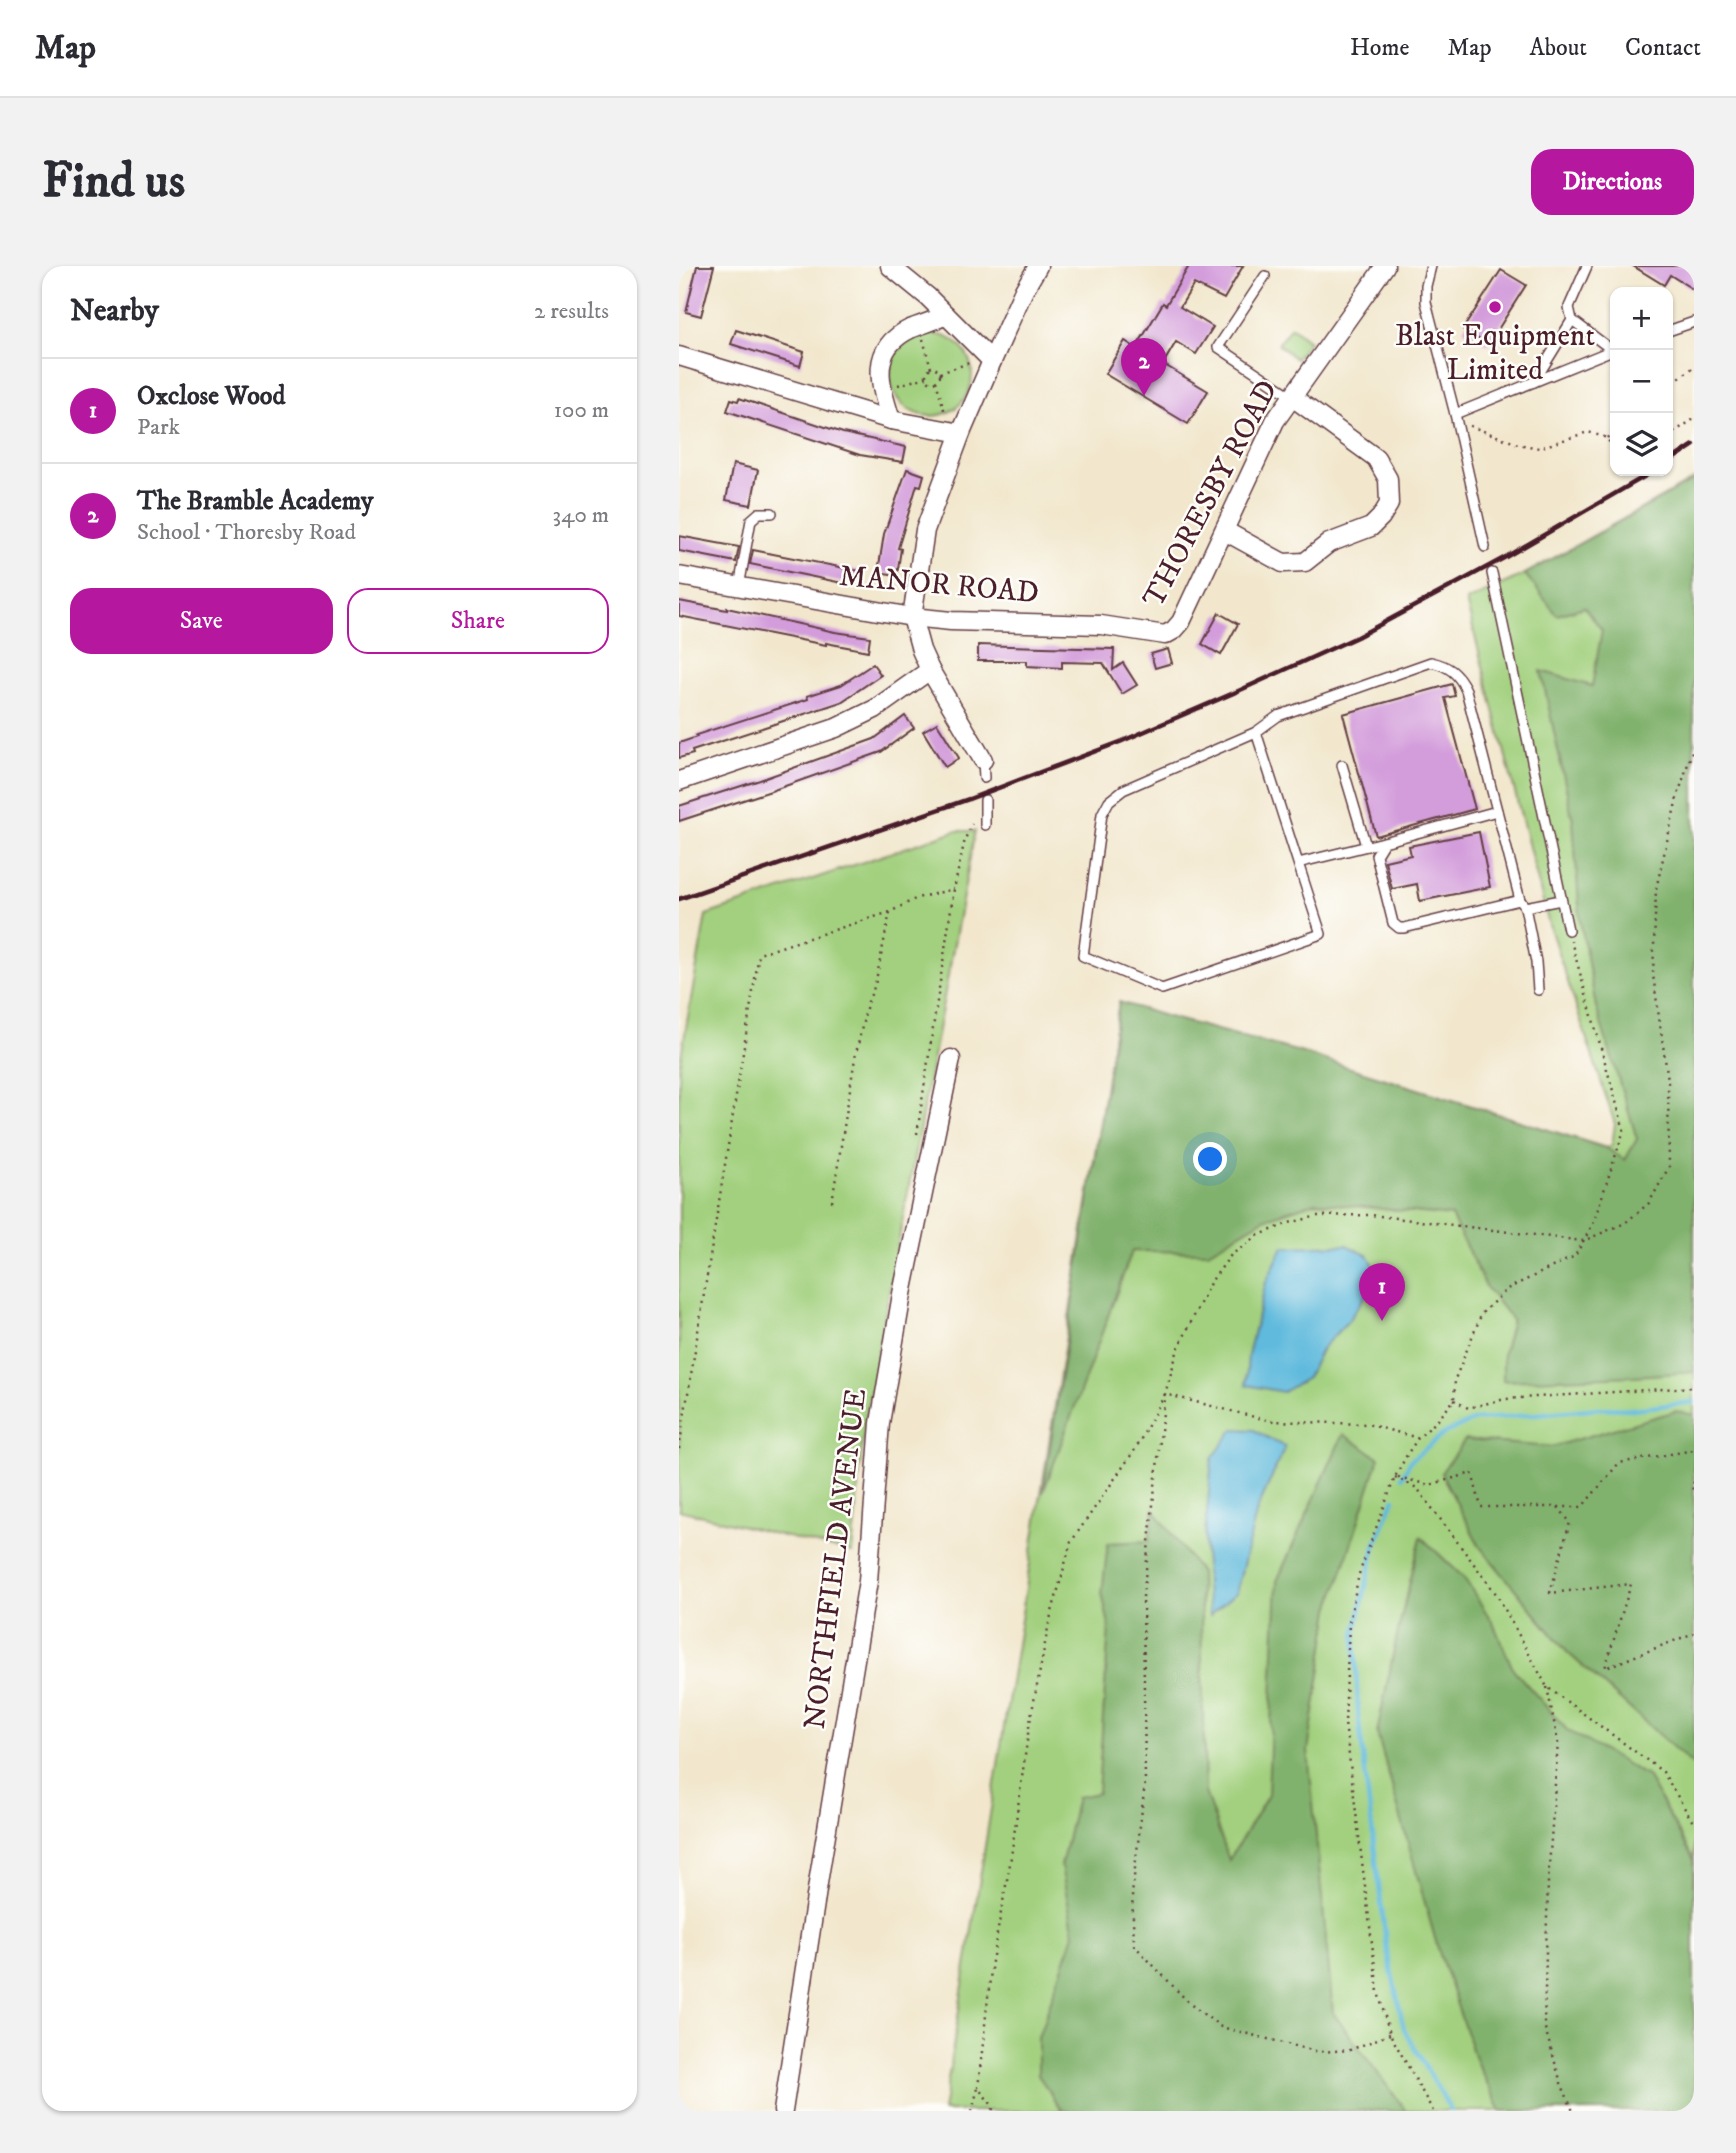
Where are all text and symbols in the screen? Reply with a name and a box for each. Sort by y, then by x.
text: Map [35,28,96,69]
text: Home [1350,33,1409,63]
text: Map [1447,33,1492,63]
text: About [1530,33,1587,63]
text: Contact [1625,33,1701,63]
button: Directions [1531,149,1694,215]
text: Find us [42,151,185,213]
map controls [1610,287,1673,476]
button: + [1610,287,1673,350]
text: Nearby [70,293,159,330]
text: 2 results [534,297,609,326]
marker: Blast Equipment Limited [1487,299,1503,315]
place label: Blast Equipment Limited [1395,318,1595,389]
pin: 2 [1121,338,1167,396]
button: − [1610,350,1673,413]
street label: THORESBY ROAD [1136,374,1286,614]
text: Oxclose Wood [137,380,285,413]
text: 1 [89,396,97,425]
text: 100 m [554,396,609,425]
text: Park [137,413,180,442]
button: layers [1610,413,1673,476]
text: The Bramble Academy [137,485,373,518]
text: 2 [87,501,99,530]
text: 340 m [553,501,609,530]
text: School · Thoresby Road [137,518,356,547]
street label: MANOR ROAD [838,558,1040,612]
button: Save [70,588,333,654]
button: Share [347,588,609,654]
your location [1193,1142,1227,1176]
pin: 1 [1359,1263,1405,1321]
street label: NORTHFIELD AVENUE [797,1386,875,1732]

